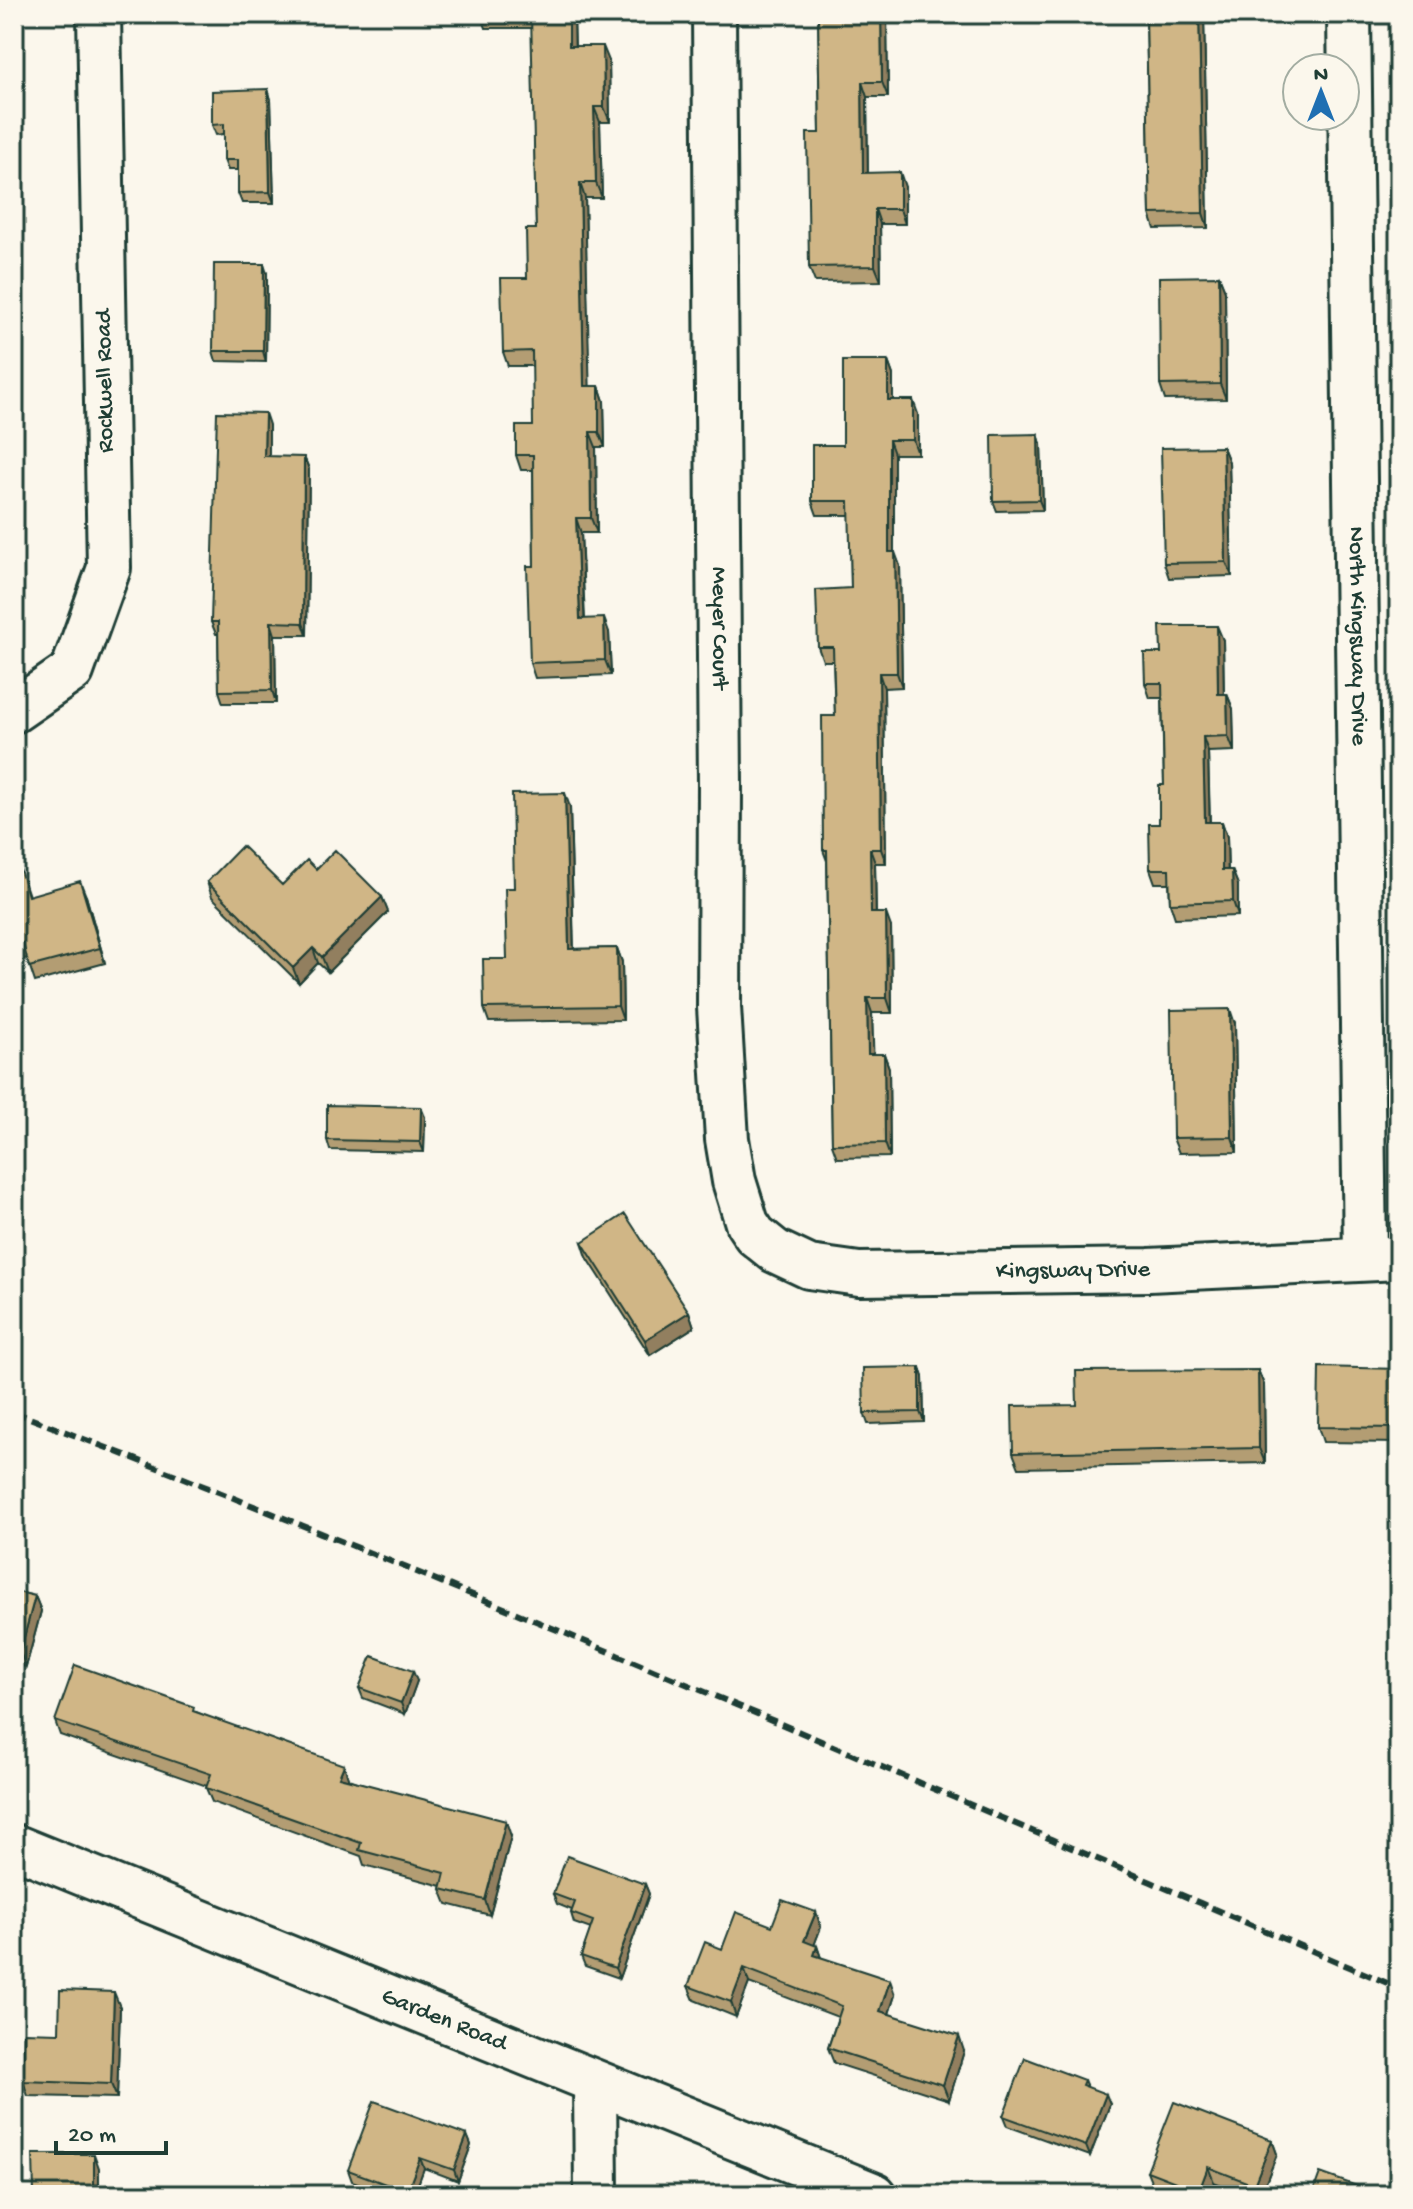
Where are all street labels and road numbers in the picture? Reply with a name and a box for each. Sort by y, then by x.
street label: Rockwell Road [90,307,122,453]
street label: North Kingsway Drive [1341,526,1373,746]
street label: Meyer Court [704,567,734,692]
street label: Kingsway Drive [996,1255,1151,1287]
street label: Garden Road [377,1982,513,2059]

